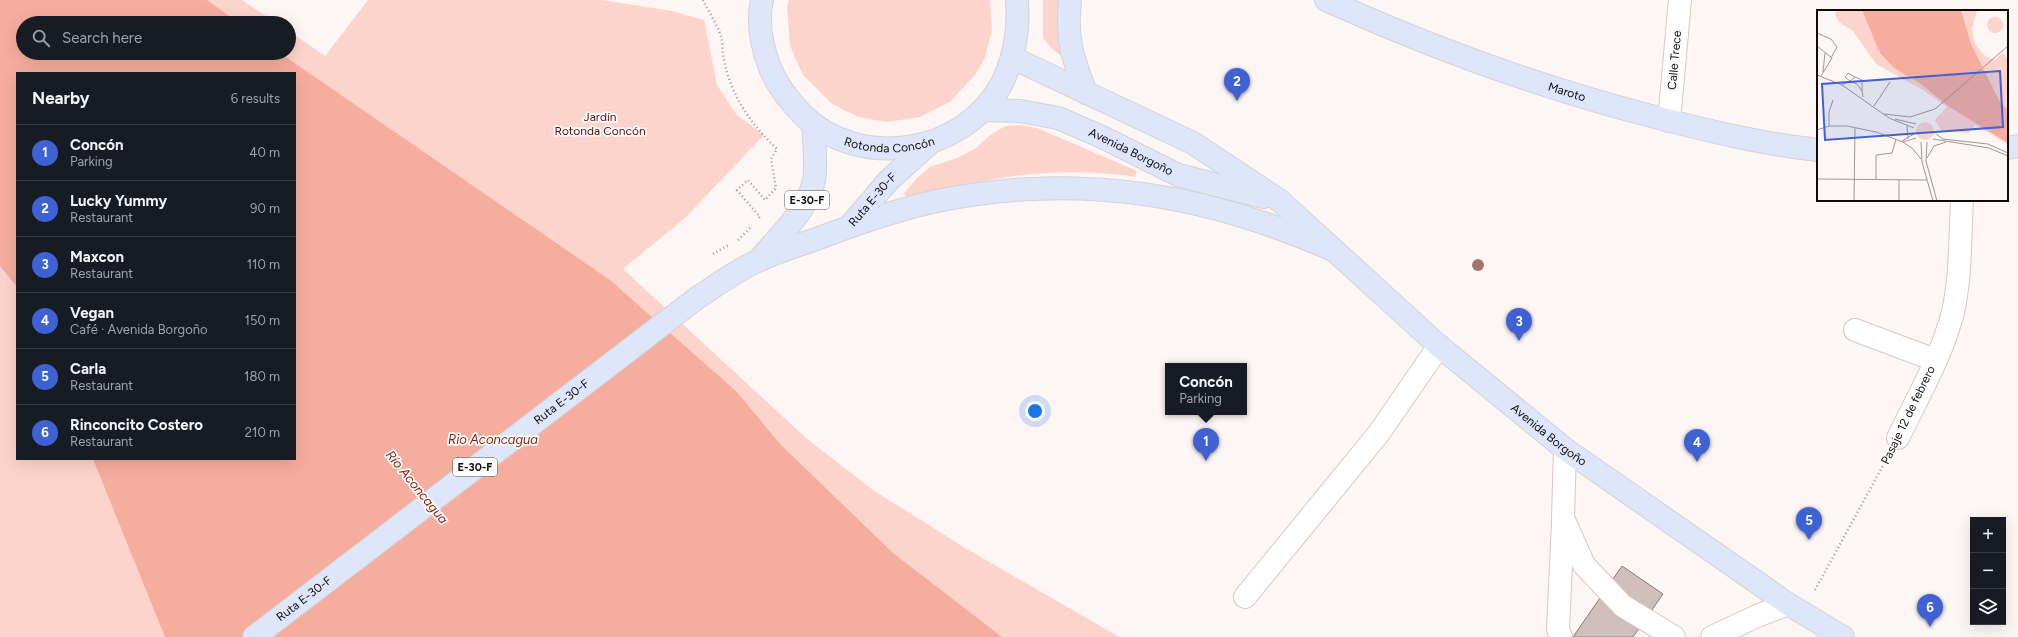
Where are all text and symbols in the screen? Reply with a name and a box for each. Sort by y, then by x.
inset map [1817,10,2008,201]
search box [16,16,296,60]
icon: search [30,27,52,49]
text: Search here [62,29,142,47]
street label: Calle Trece [1665,30,1684,90]
pin: 2 [1224,68,1250,101]
street label: Maroto [1546,80,1587,104]
text: Nearby [32,88,90,108]
text: 6 results [231,91,280,106]
park label: Jardín Rotonda Concón [554,110,646,138]
street label: Avenida Borgoño [1087,125,1175,178]
street label: Rotonda Concón [842,134,936,155]
text: Concón [70,136,124,154]
text: 1 [42,145,48,160]
text: 40 m [249,145,280,160]
text: Parking [70,154,113,169]
street label: Ruta E-30-F [846,170,899,229]
road number: E-30-F [785,191,829,209]
text: Lucky Yummy [70,192,167,210]
text: 2 [41,201,49,216]
text: 90 m [250,201,280,216]
text: Restaurant [70,210,133,225]
text: Maxcon [70,248,124,266]
text: 3 [41,257,49,272]
text: 110 m [247,257,280,272]
text: Restaurant [70,266,133,281]
text: Vegan [70,304,114,322]
pin: 3 [1506,308,1532,341]
text: 4 [41,313,49,328]
text: 150 m [245,313,280,328]
text: Café · Avenida Borgoño [70,322,208,337]
text: Carla [70,360,106,378]
popup [1165,363,1247,415]
street label: Pasaje 12 de febrero [1878,363,1938,467]
text: 5 [41,369,49,384]
text: 180 m [244,369,280,384]
text: Concón [1179,373,1233,391]
street label: Ruta E-30-F [531,376,592,427]
text: Restaurant [70,378,133,393]
text: Parking [1179,391,1222,406]
your location [1025,401,1045,421]
street label: Avenida Borgoño [1508,401,1589,469]
text: Rinconcito Costero [70,416,203,434]
text: 6 [41,425,49,440]
text: 210 m [245,425,280,440]
pin: 1 [1193,428,1219,461]
pin: 4 [1684,429,1710,462]
water label: Rio Aconcagua [448,432,538,447]
text: Restaurant [70,434,133,449]
water label: Río Aconcagua [383,447,451,527]
road number: E-30-F [453,458,497,476]
pin: 5 [1796,507,1822,540]
map controls [1970,517,2006,625]
button: + [1970,517,2006,553]
button: − [1970,553,2006,589]
street label: Ruta E-30-F [274,573,335,624]
button: layers [1970,589,2006,625]
pin: 6 [1917,594,1943,627]

